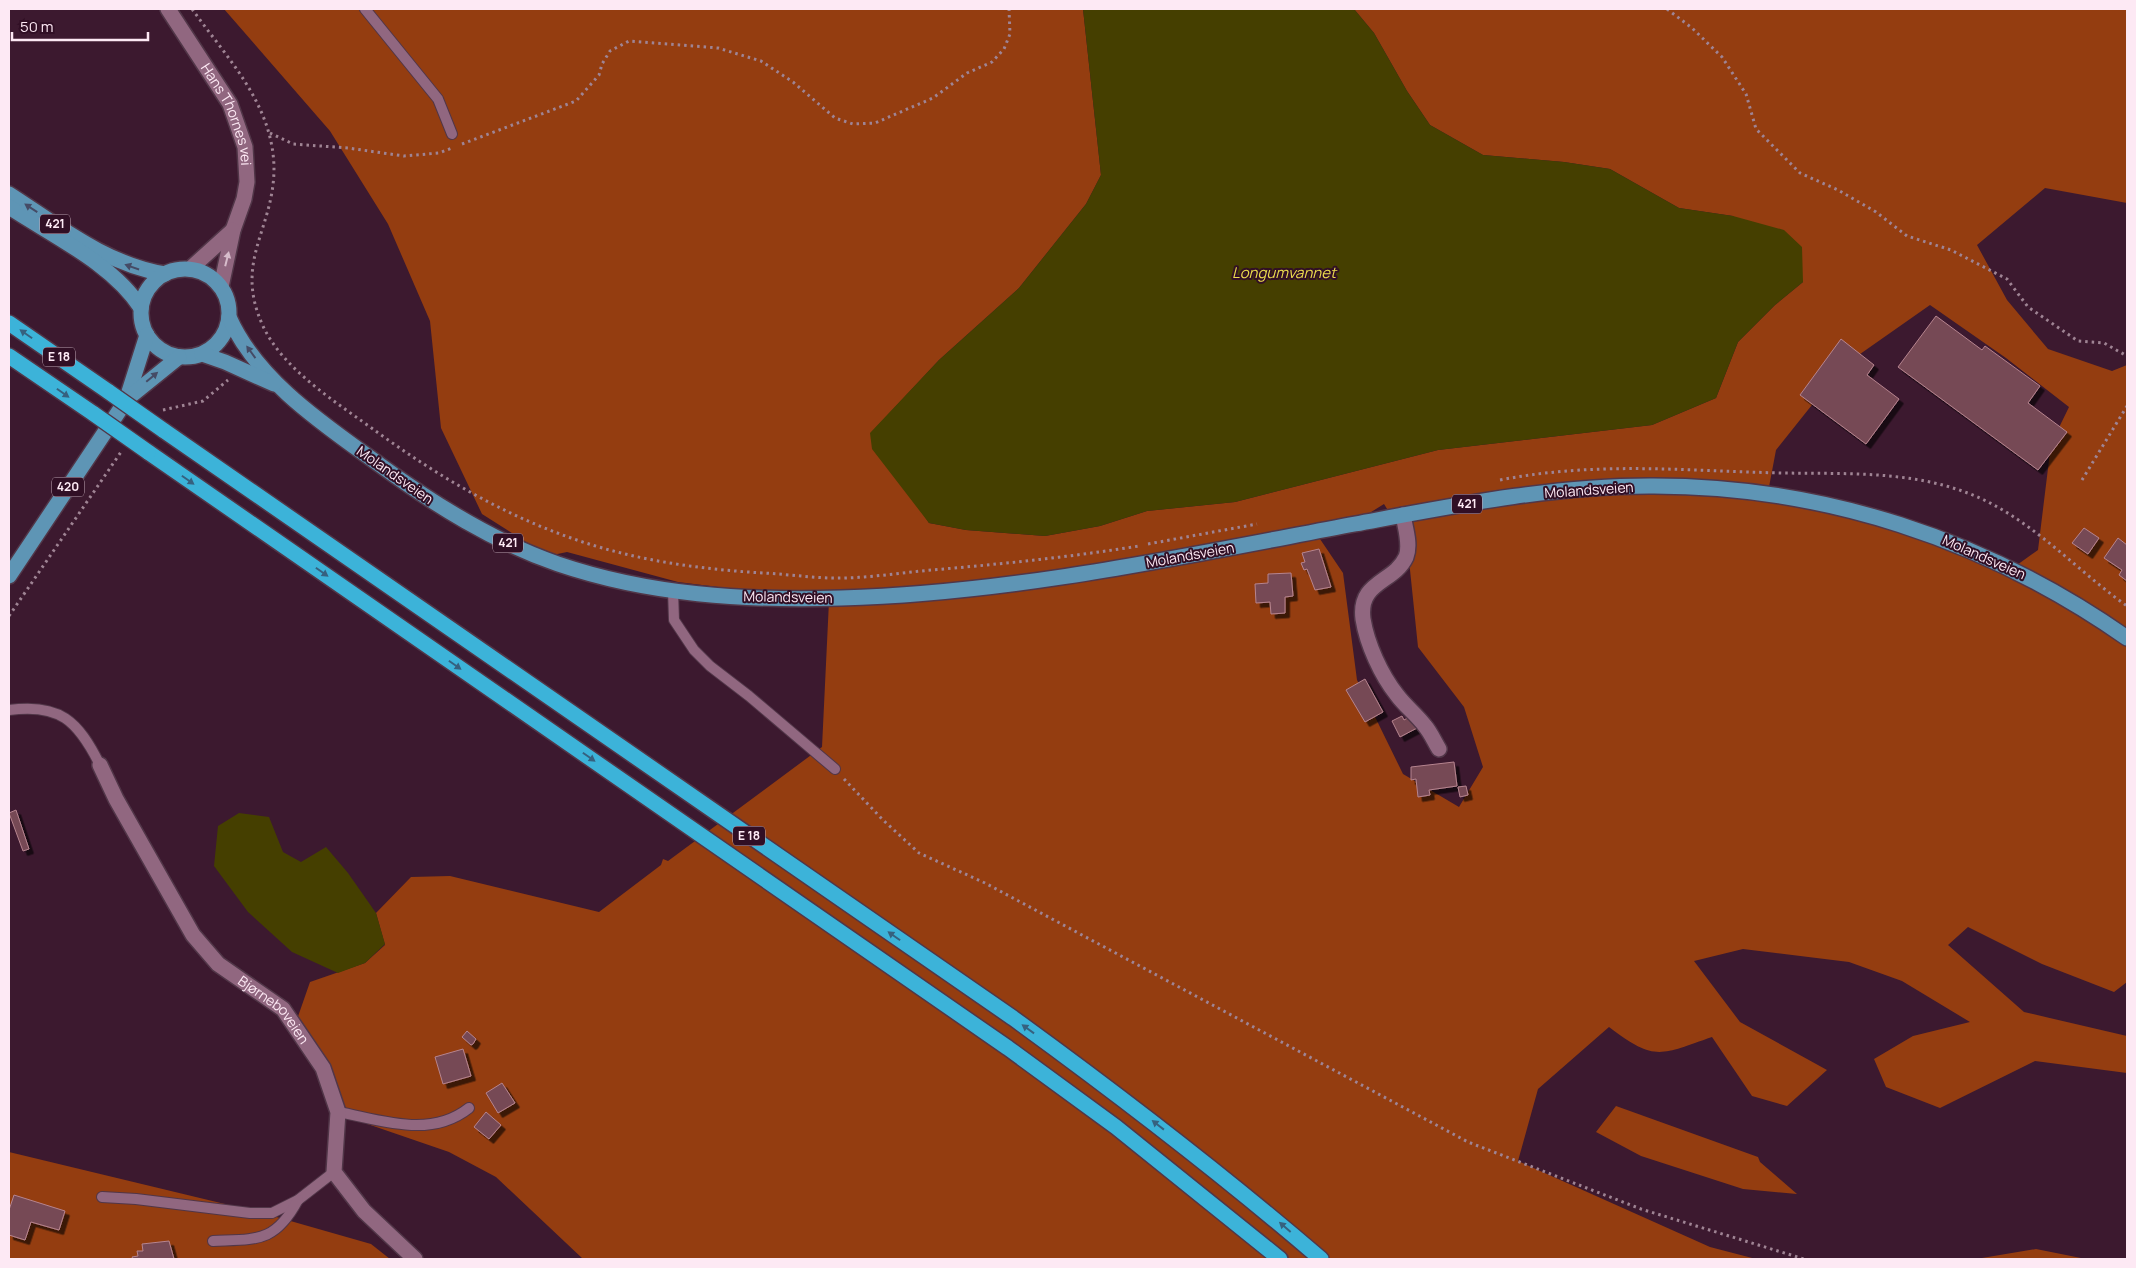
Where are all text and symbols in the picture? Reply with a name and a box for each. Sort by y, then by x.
scale bar [12,10,149,42]
text: 50 m [20,16,54,37]
street label: Hans Thornes vei [197,59,256,166]
one-way arrow [24,203,38,213]
road number: 421 [40,214,70,233]
one-way arrow [223,251,231,266]
water label: Longumvannet [1232,262,1338,283]
one-way arrow [124,263,139,271]
one-way arrow [19,329,33,339]
one-way arrow [246,345,256,359]
road number: E 18 [43,348,75,367]
one-way arrow [146,372,159,383]
one-way arrow [56,388,70,398]
street label: Molandsveien [353,441,437,508]
one-way arrow [181,475,195,485]
street label: Molandsveien [1544,477,1634,502]
road number: 420 [52,478,84,497]
road number: 421 [1452,494,1482,514]
street label: Molandsveien [1940,530,2029,583]
road number: 421 [493,534,523,552]
street label: Molandsveien [1144,537,1236,572]
one-way arrow [315,567,329,577]
street label: Molandsveien [743,586,833,607]
one-way arrow [448,660,462,670]
one-way arrow [582,752,596,762]
road number: E 18 [733,826,765,846]
one-way arrow [887,931,901,941]
street label: Bjørneboveien [235,971,314,1047]
one-way arrow [1021,1024,1034,1034]
one-way arrow [1152,1120,1165,1131]
one-way arrow [1278,1222,1291,1233]

